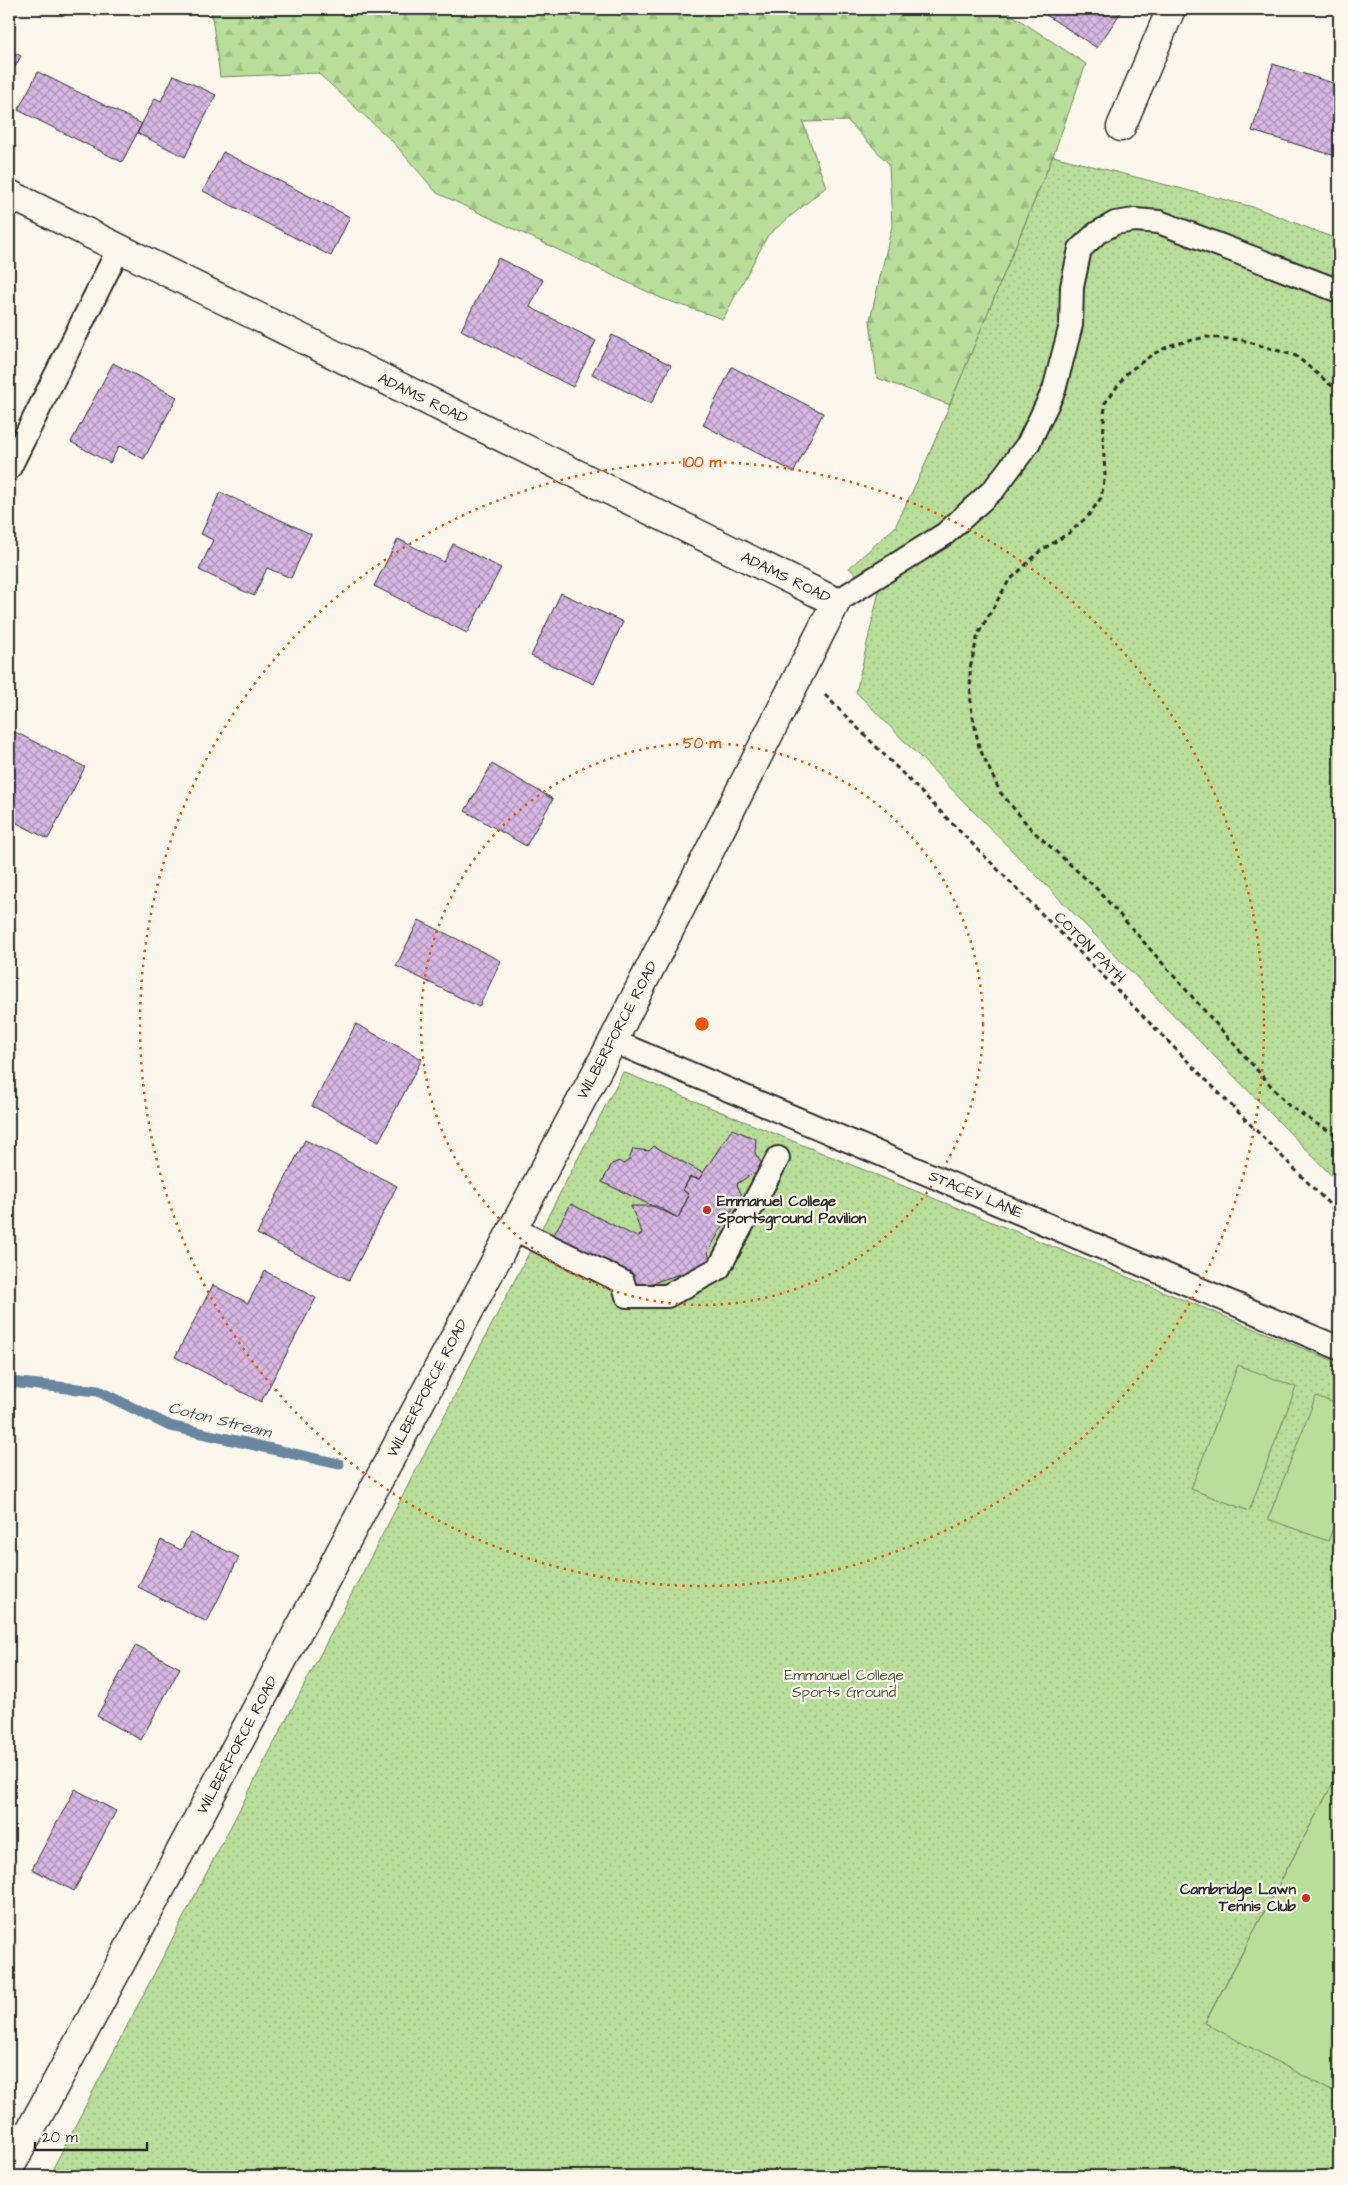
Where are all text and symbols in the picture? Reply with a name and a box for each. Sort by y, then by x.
street label: ADAMS ROAD [375,368,471,429]
text: 100 m [683,452,722,473]
street label: ADAMS ROAD [738,547,834,608]
text: 50 m [683,733,721,754]
street label: COTON PATH [1049,907,1130,988]
street label: WILBERFORCE ROAD [572,957,663,1103]
centre of rings [693,1015,711,1033]
street label: STACEY LANE [925,1165,1026,1224]
place label: Emmanuel College Sportsground Pavilion [716,1191,867,1231]
marker: Emmanuel College Sportsground Pavilion [701,1204,713,1216]
street label: WILBERFORCE ROAD [382,1315,473,1461]
water label: Coton Stream [166,1397,275,1444]
park label: Emmanuel College Sports Ground [784,1665,904,1703]
street label: WILBERFORCE ROAD [192,1672,283,1818]
place label: Cambridge Lawn Tennis Club [1180,1879,1297,1917]
marker: Cambridge Lawn Tennis Club [1300,1892,1312,1904]
scale bar [35,2120,148,2152]
text: 20 m [42,2127,78,2148]

